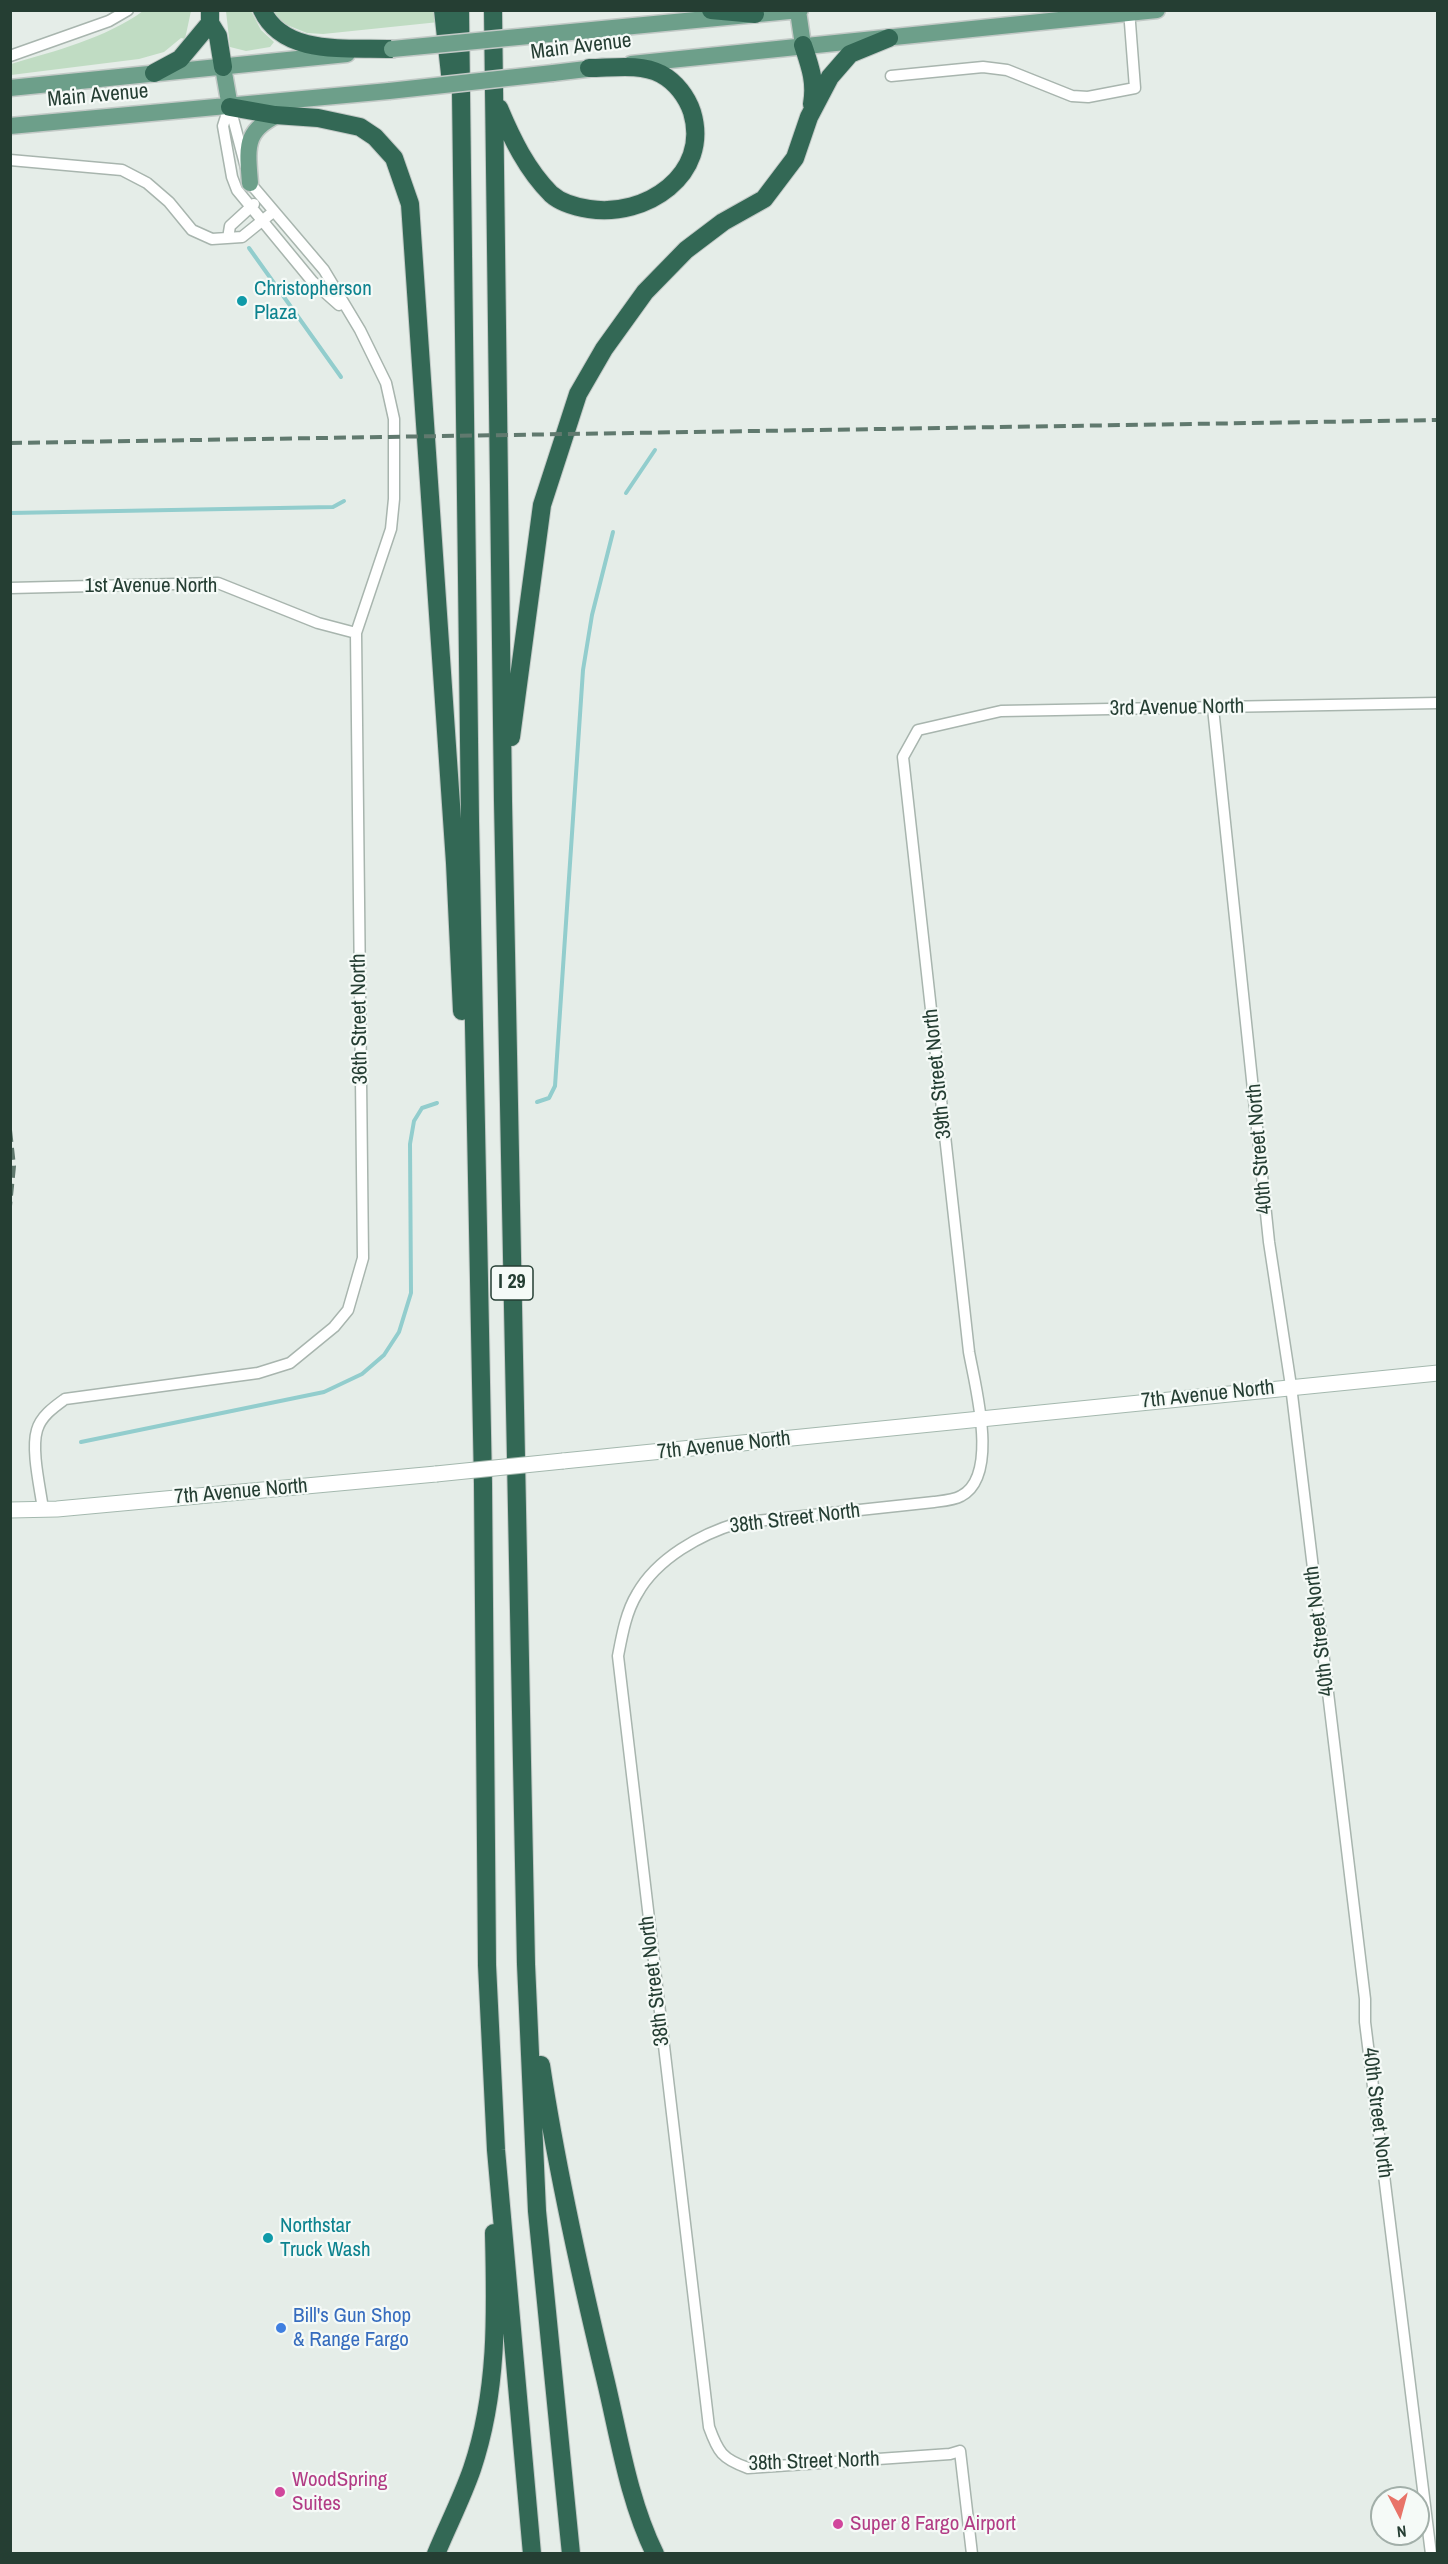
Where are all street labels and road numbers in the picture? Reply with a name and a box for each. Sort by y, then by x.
street label: Main Avenue [529,28,633,66]
street label: Main Avenue [47,79,149,113]
street label: 1st Avenue North [85,573,217,599]
street label: 3rd Avenue North [1109,694,1245,722]
street label: 36th Street North [346,953,374,1085]
street label: 39th Street North [919,1007,957,1141]
street label: 40th Street North [1242,1083,1278,1215]
road number: I 29 [491,1266,533,1300]
street label: 7th Avenue North [1140,1375,1276,1415]
street label: 7th Avenue North [656,1426,792,1466]
street label: 7th Avenue North [173,1474,309,1510]
street label: 38th Street North [728,1499,862,1539]
street label: 40th Street North [1300,1564,1340,1698]
street label: 38th Street North [635,1914,675,2048]
street label: 40th Street North [1357,2046,1397,2180]
street label: 38th Street North [748,2447,880,2477]

